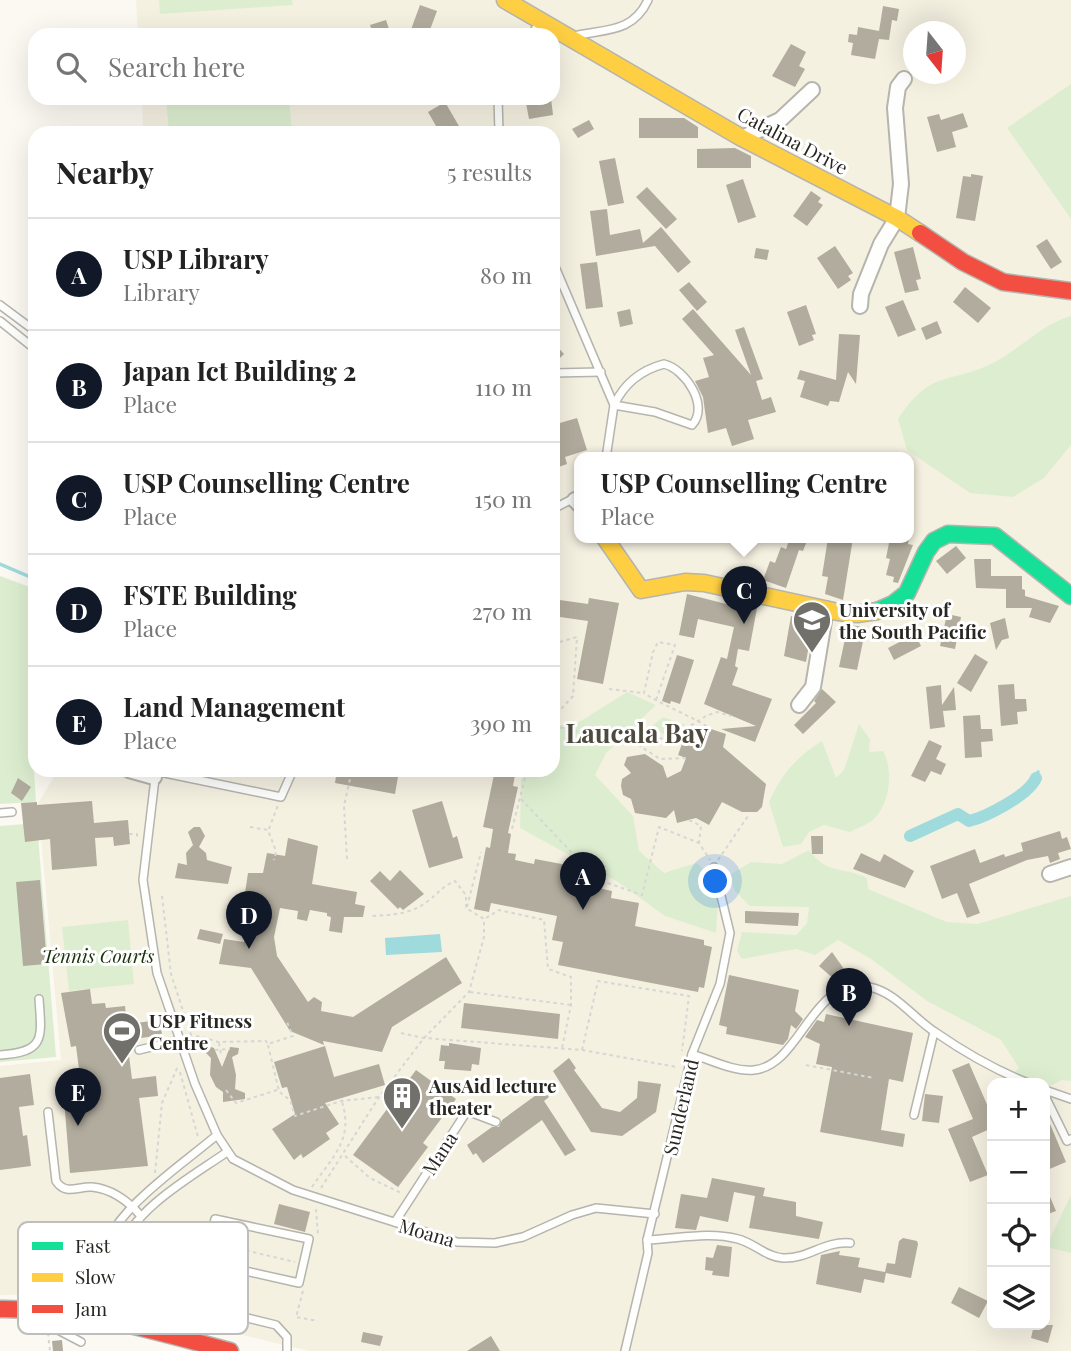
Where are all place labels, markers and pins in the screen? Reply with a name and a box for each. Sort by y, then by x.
pin: C [721,566,767,624]
place label: University of the South Pacific [838,596,986,644]
school or university icon: University of the South Pacific [791,599,833,654]
pin: A [560,852,606,910]
pin: D [226,891,272,949]
pin: B [826,968,872,1026]
place label: USP Fitness Centre [149,1007,252,1055]
sports icon: USP Fitness Centre [101,1010,143,1065]
pin: E [55,1068,101,1126]
place label: AusAid lecture theater [428,1072,557,1120]
building icon: AusAid lecture theater [381,1075,423,1130]

